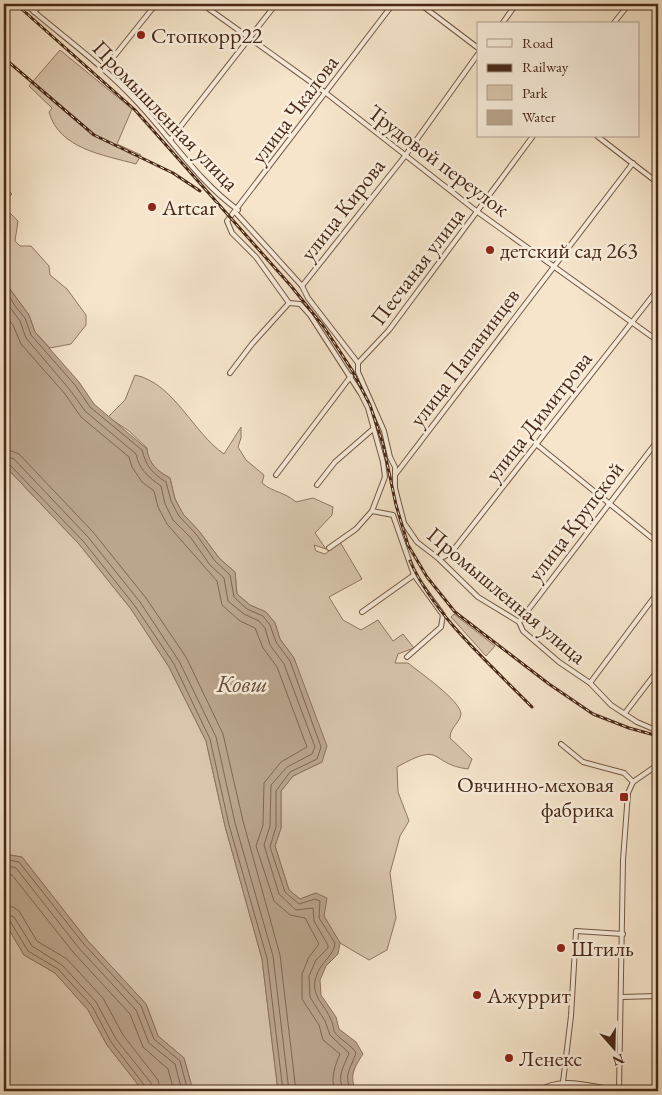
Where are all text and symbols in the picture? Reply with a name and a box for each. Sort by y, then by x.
place label: Стопкорр22 [151,21,263,50]
legend [477,22,640,138]
marker: Стопкорр22 [135,29,147,41]
text: Road [522,33,554,52]
street label: Промышленная улица [86,34,245,197]
street label: улица Чкалова [244,49,345,170]
text: Railway [522,57,569,76]
text: Park [522,83,549,102]
street label: Трудовой переулок [362,98,516,224]
text: Water [522,107,556,126]
street label: улица Кирова [293,152,392,266]
place label: Artcar [161,193,217,222]
marker: Artcar [146,201,158,213]
street label: Песчаная улица [364,202,471,331]
place label: детский сад 263 [500,236,638,265]
marker: детский сад 263 [484,244,496,256]
street label: улица Папанинцев [403,282,526,432]
street label: улица Димитрова [478,345,598,487]
street label: улица Крупской [521,455,630,587]
street label: Промышленная улица [421,520,592,671]
water label: Ковш [215,668,268,699]
place label: Овчинно-меховая фабрика [457,770,614,824]
marker: Овчинно-меховая фабрика [618,791,630,803]
place label: Штиль [571,934,634,963]
marker: Штиль [555,942,567,954]
place label: Ажуррит [486,981,571,1010]
marker: Ажуррит [471,989,483,1001]
north arrow [590,1022,640,1072]
place label: Ленекс [519,1044,582,1073]
text: N [609,1050,627,1071]
marker: Ленекс [503,1052,515,1064]

